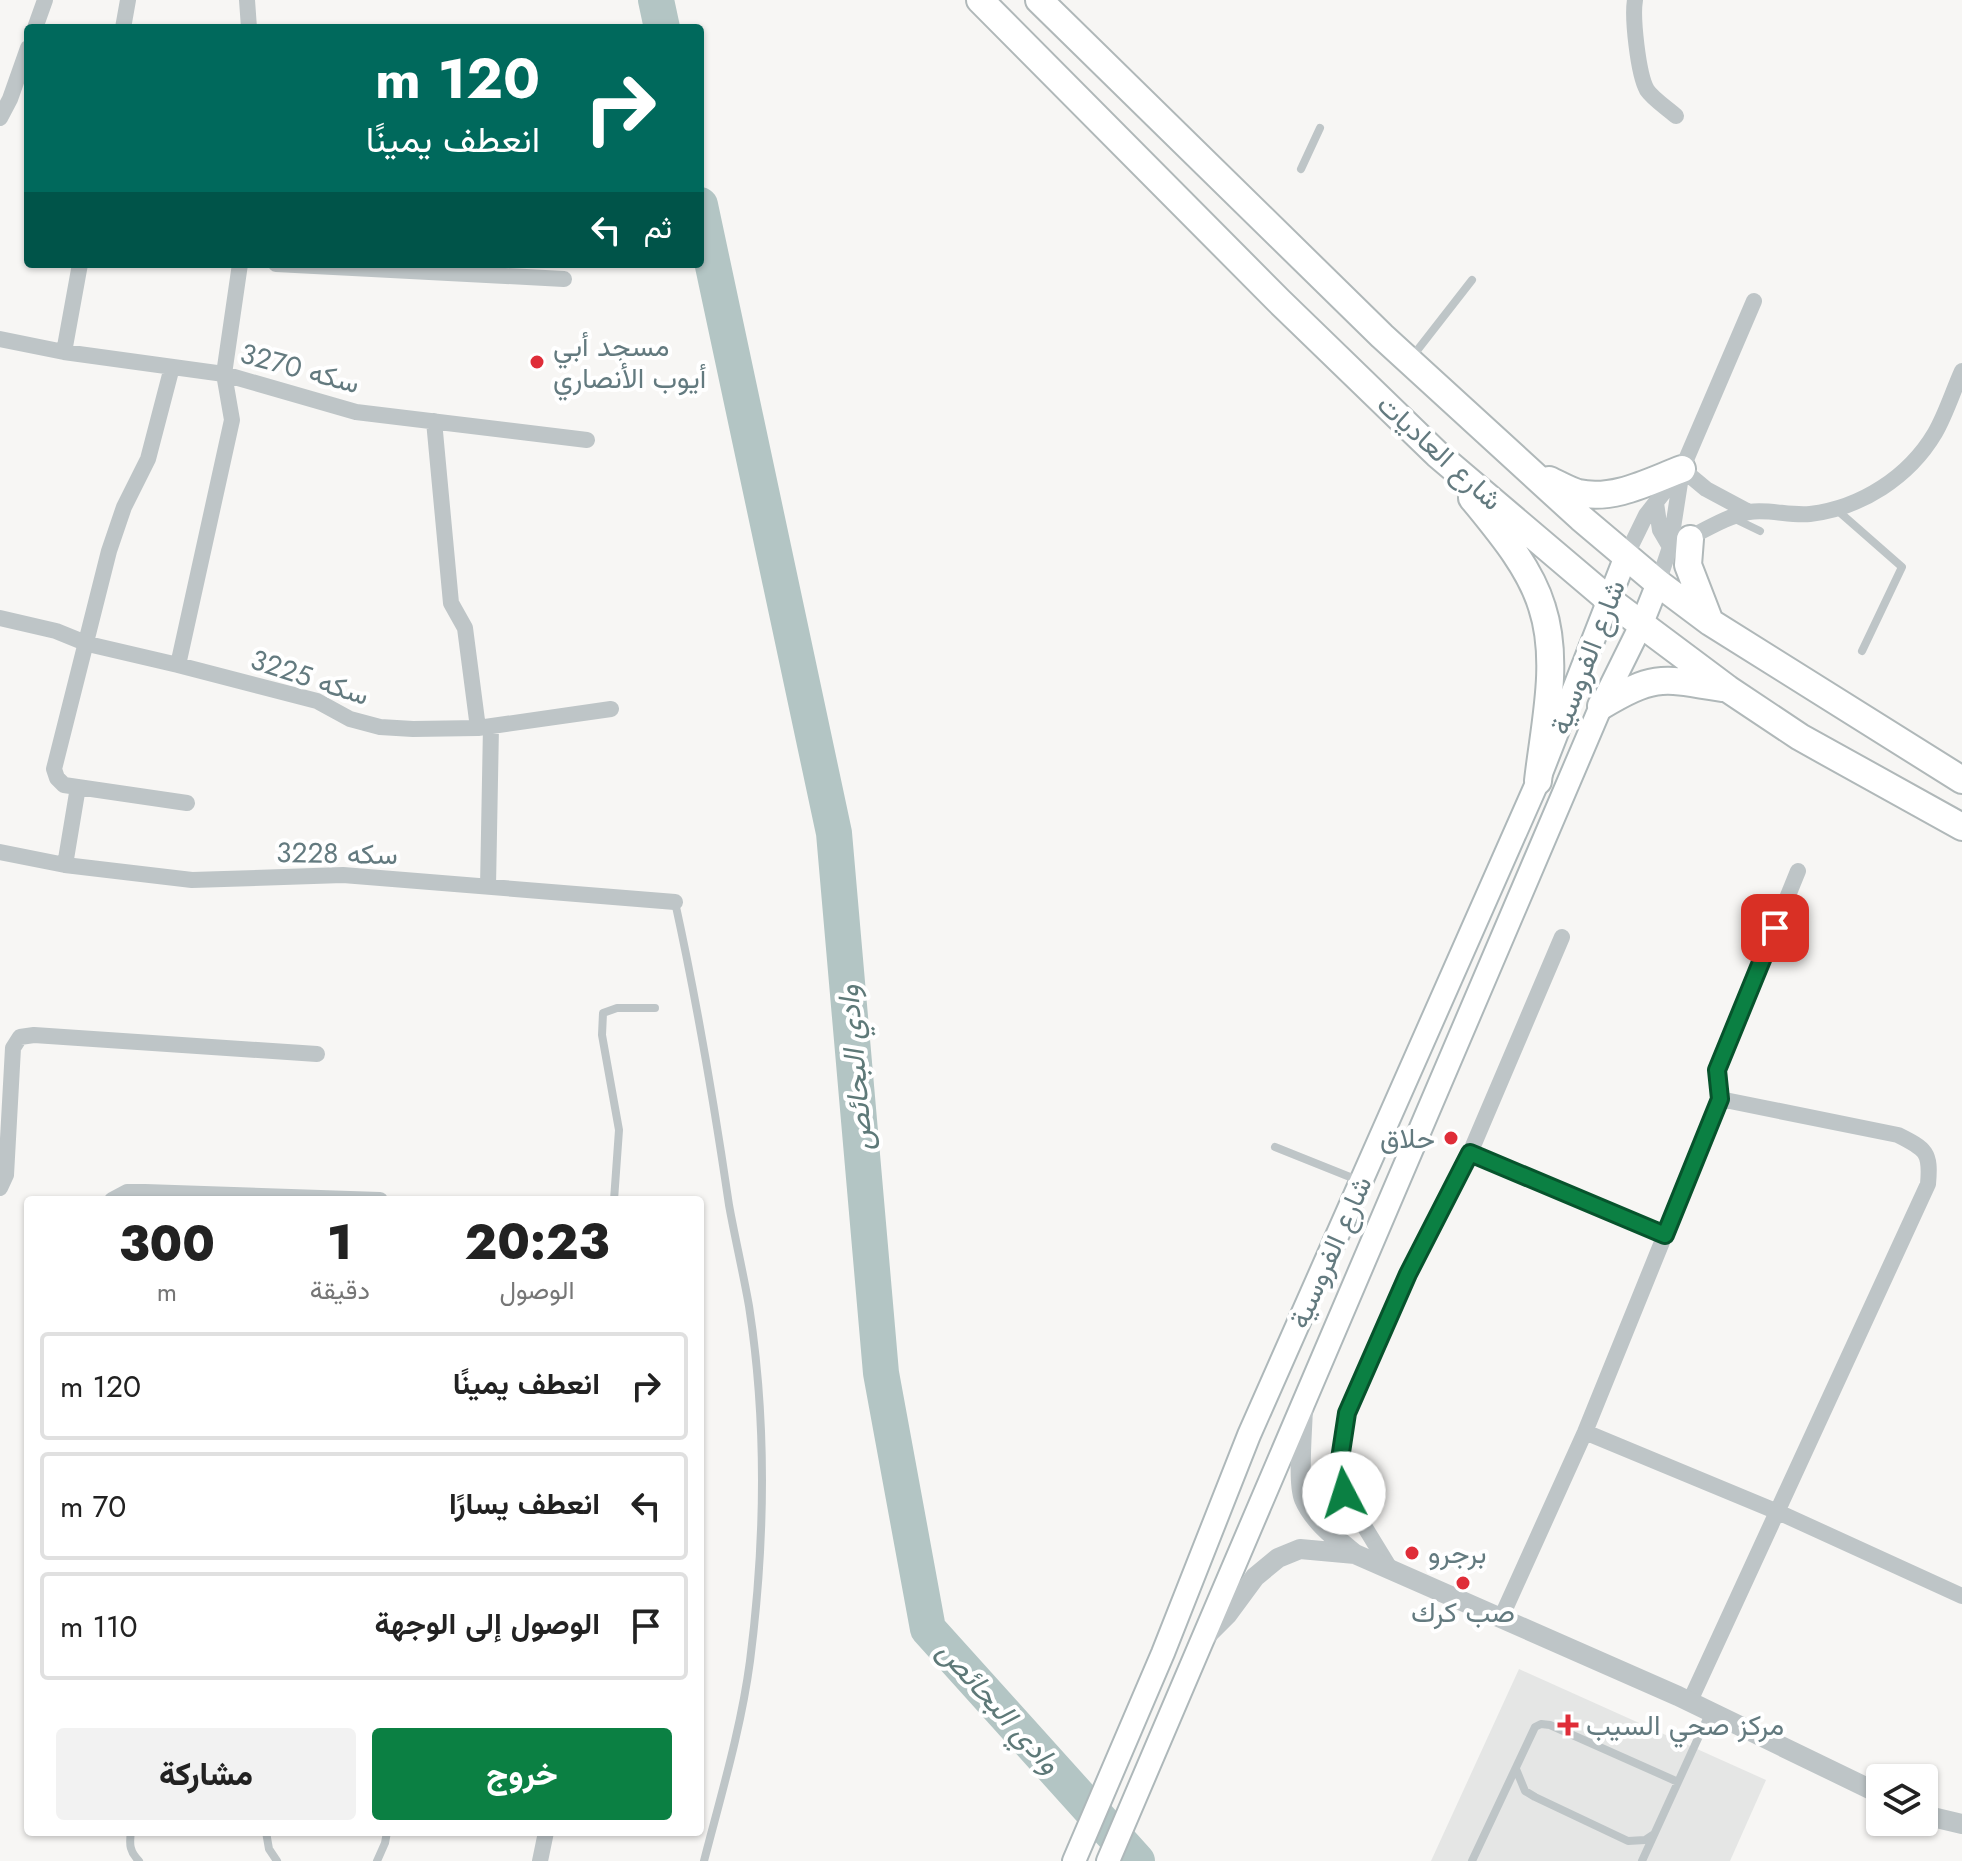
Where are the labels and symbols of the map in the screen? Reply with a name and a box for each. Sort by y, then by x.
place label: مسجد أبي أيوب الأنصاري [553,326,706,401]
street label: سكه 3270 [236,333,364,404]
marker: مسجد أبي أيوب الأنصاري [528,353,546,371]
street label: شارع العاديات [1368,385,1512,520]
street label: شارع الفروسية [1539,574,1636,741]
street label: سكه 3225 [245,639,374,716]
street label: سكه 3228 [276,832,398,875]
pin [1741,894,1809,962]
water label: وادي البحائص [826,983,886,1153]
place label: حلاق [1380,1118,1435,1159]
marker: حلاق [1442,1129,1460,1147]
street label: شارع الفروسية [1279,1169,1382,1335]
position arrow [1302,1451,1386,1535]
place label: برجرو [1428,1533,1487,1574]
marker: برجرو [1403,1544,1421,1562]
marker: صب كرك [1454,1574,1472,1592]
place label: صب كرك [1411,1592,1515,1633]
water label: وادي البحائص [925,1630,1071,1785]
place label: مركز صحي السيب [1586,1705,1784,1748]
marker: مركز صحي السيب [1557,1714,1579,1736]

